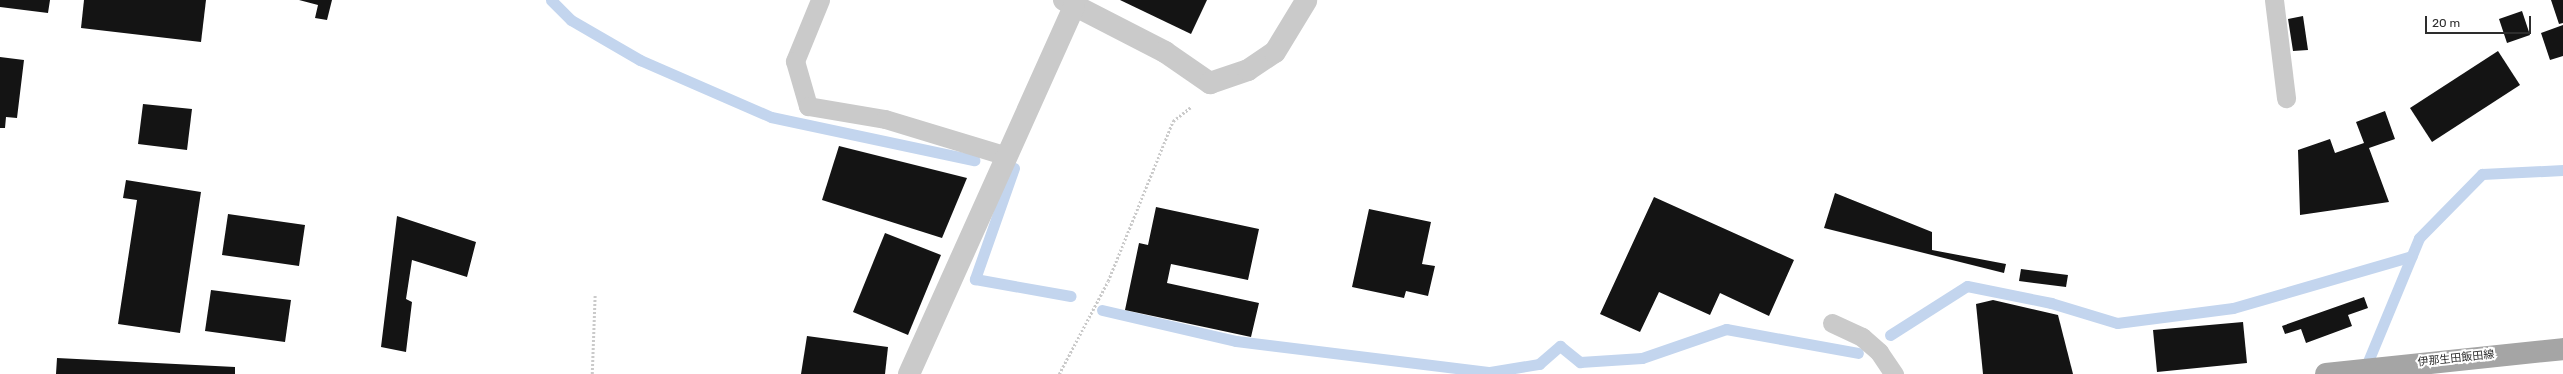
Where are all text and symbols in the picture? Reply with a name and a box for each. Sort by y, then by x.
scale bar [2427,8,2533,34]
text: 20 m [2432,16,2460,30]
street label: 伊那生田飯田線 [2417,348,2495,370]

